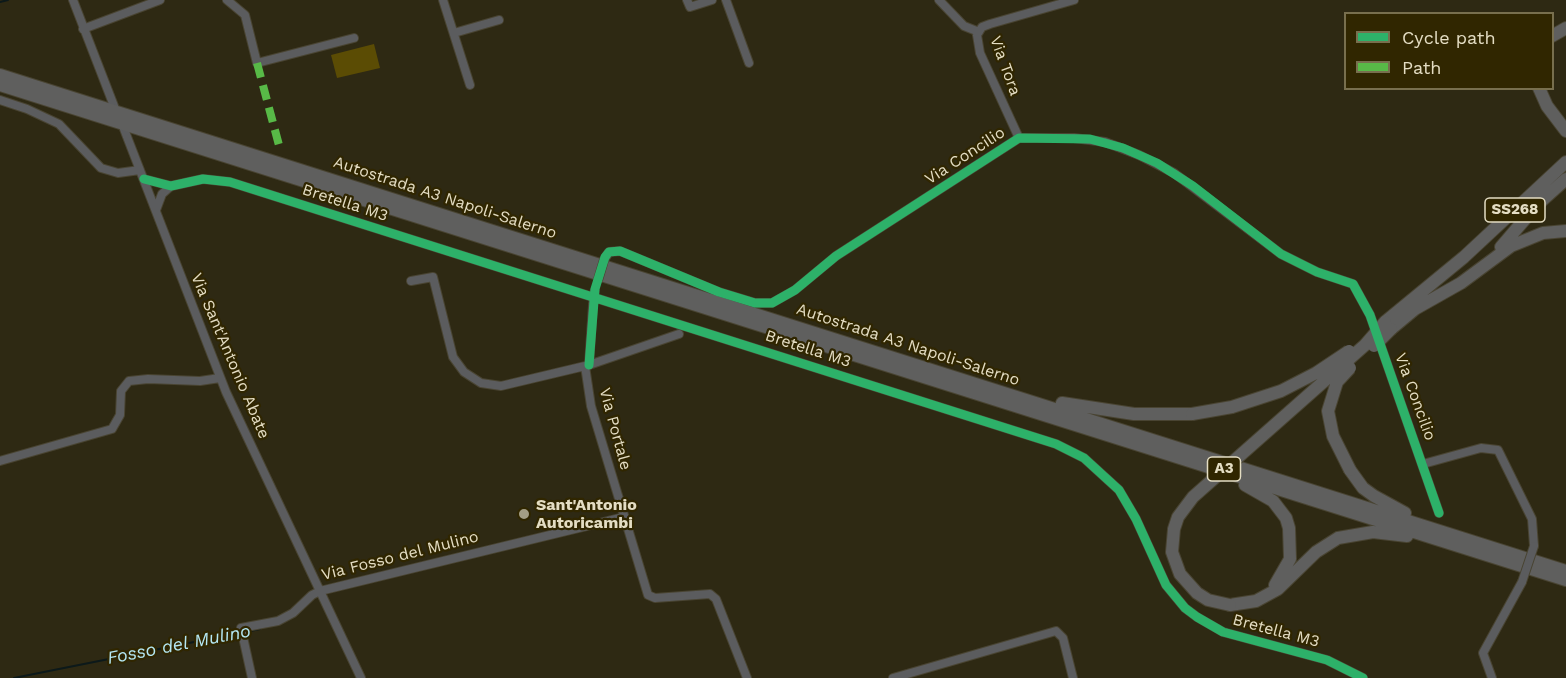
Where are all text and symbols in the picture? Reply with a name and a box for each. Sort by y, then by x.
legend [1344,12,1554,90]
text: Cycle path [1402,27,1496,48]
street label: Via Tora [985,34,1025,98]
text: Path [1402,57,1442,78]
street label: Via Concilio [921,123,1009,189]
street label: Autostrada A3 Napoli-Salerno [331,153,559,243]
street label: Bretella M3 [300,180,390,226]
road number: SS268 [1485,198,1545,222]
street label: Via Sant'Antonio Abate [186,270,274,442]
street label: Autostrada A3 Napoli-Salerno [794,300,1022,390]
street label: Bretella M3 [763,326,853,372]
street label: Via Concilio [1390,351,1440,443]
street label: Via Portale [595,386,635,472]
road number: A3 [1208,457,1240,481]
place label: Sant'Antonio Autoricambi [536,495,637,533]
marker: Sant'Antonio Autoricambi [517,507,531,521]
street label: Via Fosso del Mulino [319,527,481,585]
street label: Bretella M3 [1231,610,1321,652]
water label: Fosso del Mulino [106,621,252,669]

